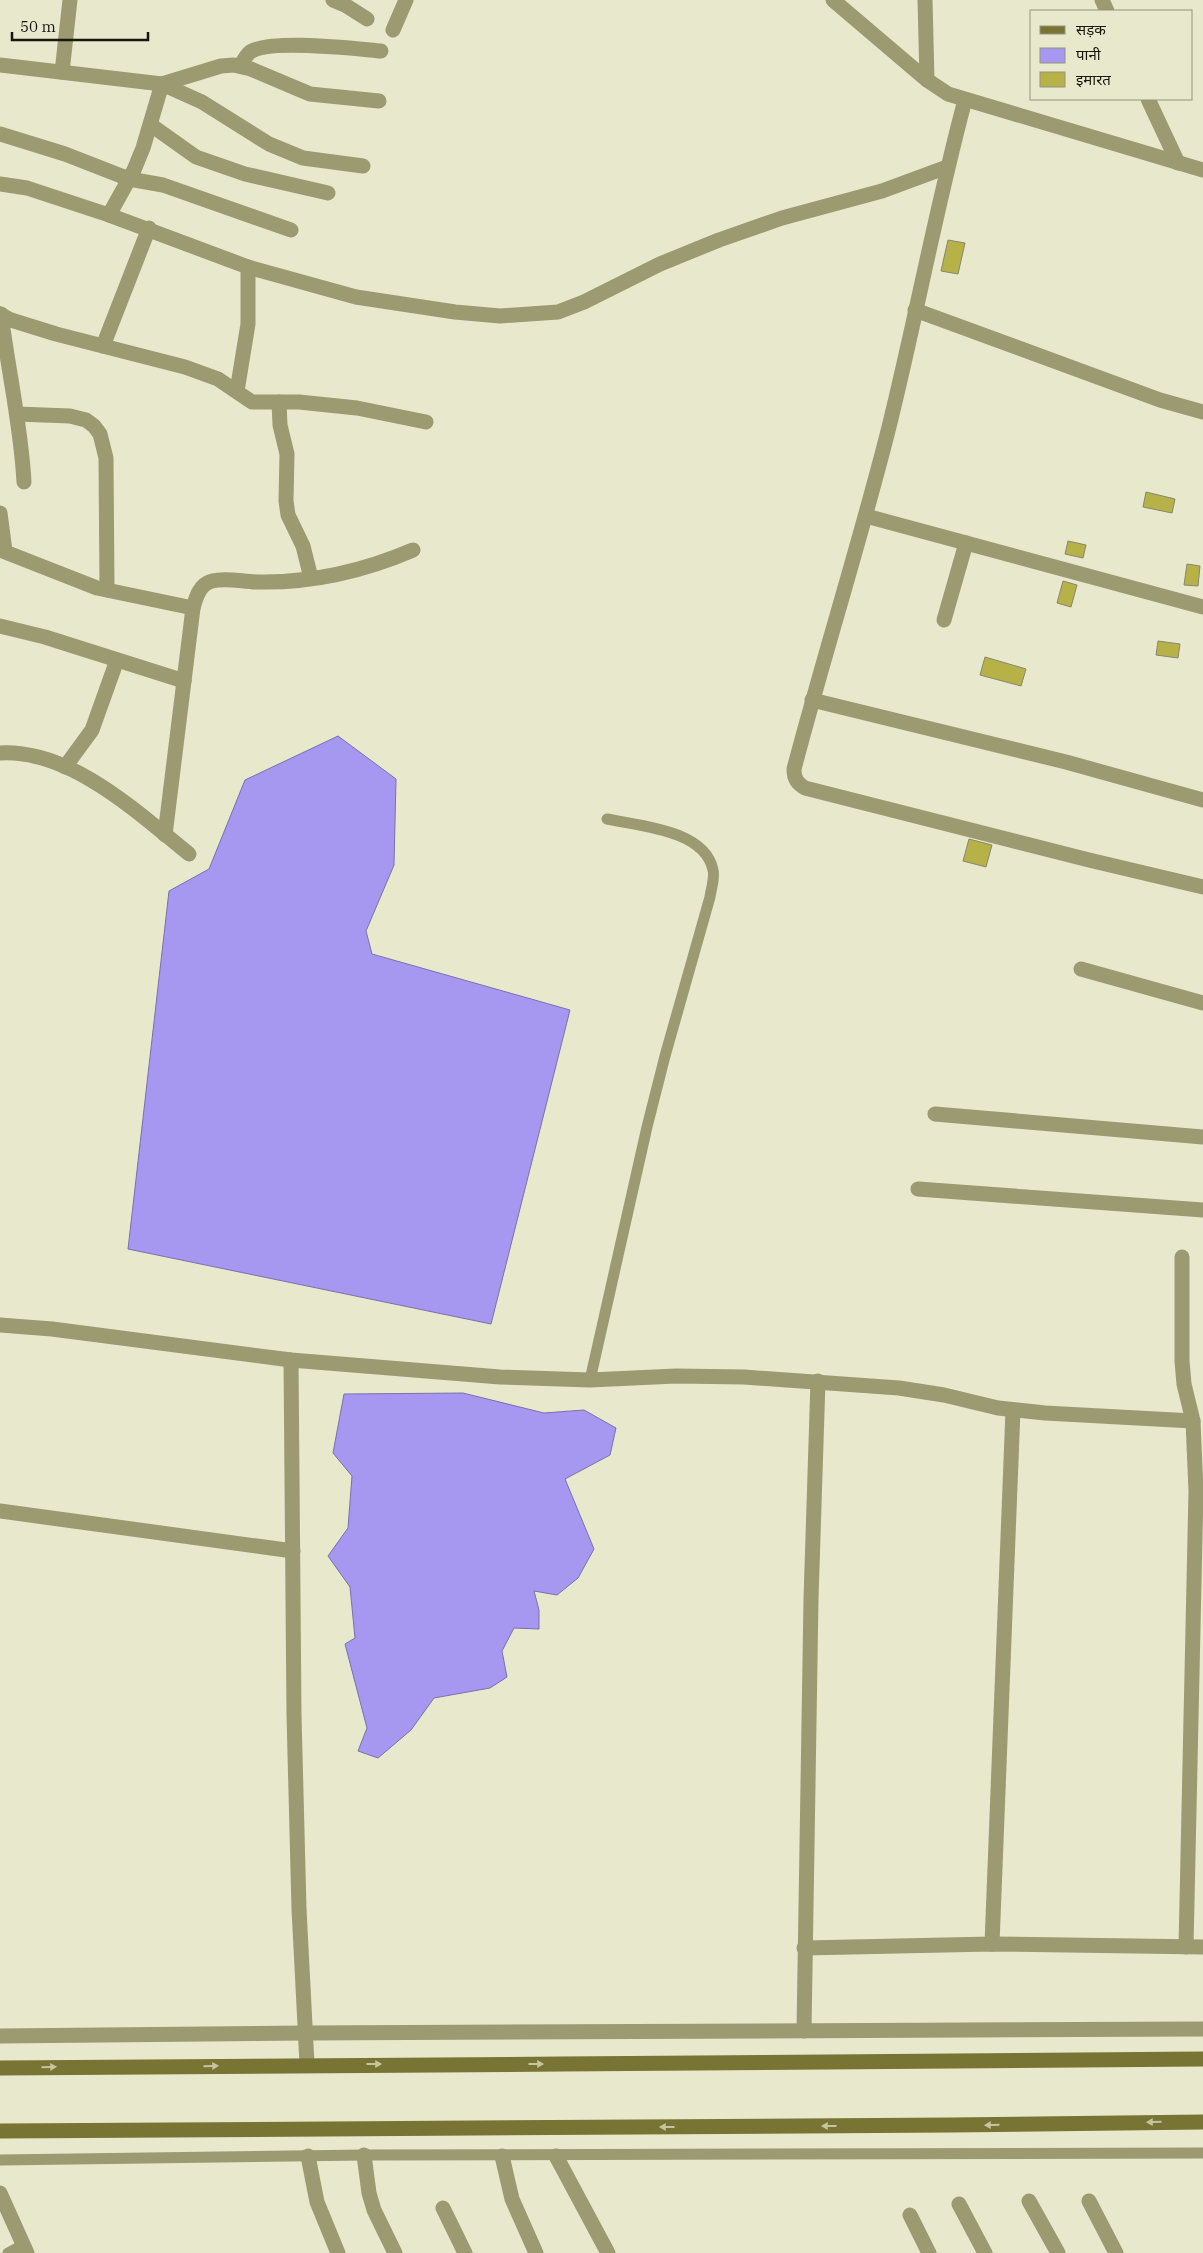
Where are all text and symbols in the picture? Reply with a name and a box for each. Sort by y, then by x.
scale bar [12,10,149,42]
legend [1030,10,1193,100]
text: 50 m [20,17,56,36]
text: सड़क [1076,20,1106,39]
text: पानी [1076,45,1102,64]
text: इमारत [1076,70,1111,89]
one-way arrow [366,2060,382,2068]
one-way arrow [528,2060,544,2068]
one-way arrow [203,2061,219,2069]
one-way arrow [41,2063,57,2071]
one-way arrow [1146,2118,1162,2126]
one-way arrow [984,2121,1000,2129]
one-way arrow [821,2122,837,2130]
one-way arrow [659,2123,675,2131]

